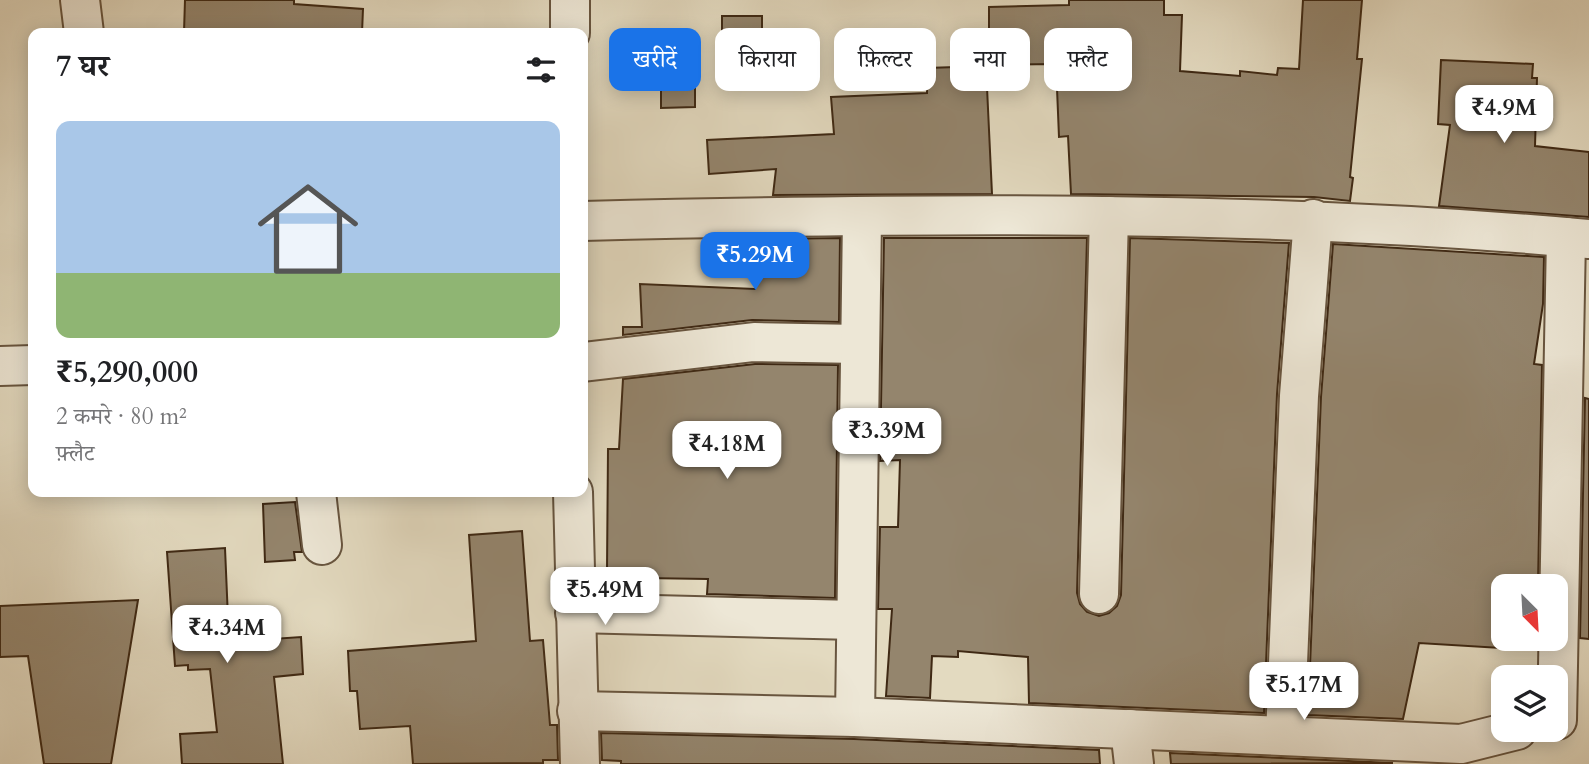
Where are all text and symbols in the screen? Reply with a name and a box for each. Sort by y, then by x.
chip: खरीदें [609,28,701,91]
chip: किराया [715,28,820,91]
chip: फ़िल्टर [834,28,936,91]
chip: नया [950,28,1030,91]
chip: फ़्लैट [1044,28,1132,91]
text: 7 घर [56,46,109,87]
icon: filters [522,51,560,89]
pin: ₹4.9M [1455,86,1553,145]
text: ₹4.9M [1471,92,1537,123]
icon: home [245,166,371,292]
pin: ₹5.29M [698,232,812,292]
text: ₹5.29M [716,239,794,270]
text: ₹5,290,000 [56,352,198,393]
text: 2 कमरे · 80 m² [56,401,187,432]
pin: ₹3.39M [830,408,944,468]
text: ₹3.39M [848,415,926,446]
pin: ₹4.18M [670,421,784,481]
text: ₹4.18M [688,428,766,459]
text: फ़्लैट [56,438,94,469]
pin: ₹5.49M [548,568,662,627]
text: ₹5.49M [566,574,644,605]
north arrow [1491,574,1568,651]
map controls [1491,574,1568,742]
pin: ₹4.34M [170,606,284,665]
text: ₹4.34M [188,612,266,643]
pin: ₹5.17M [1247,662,1361,722]
button: layers [1491,665,1568,742]
text: ₹5.17M [1265,669,1343,700]

